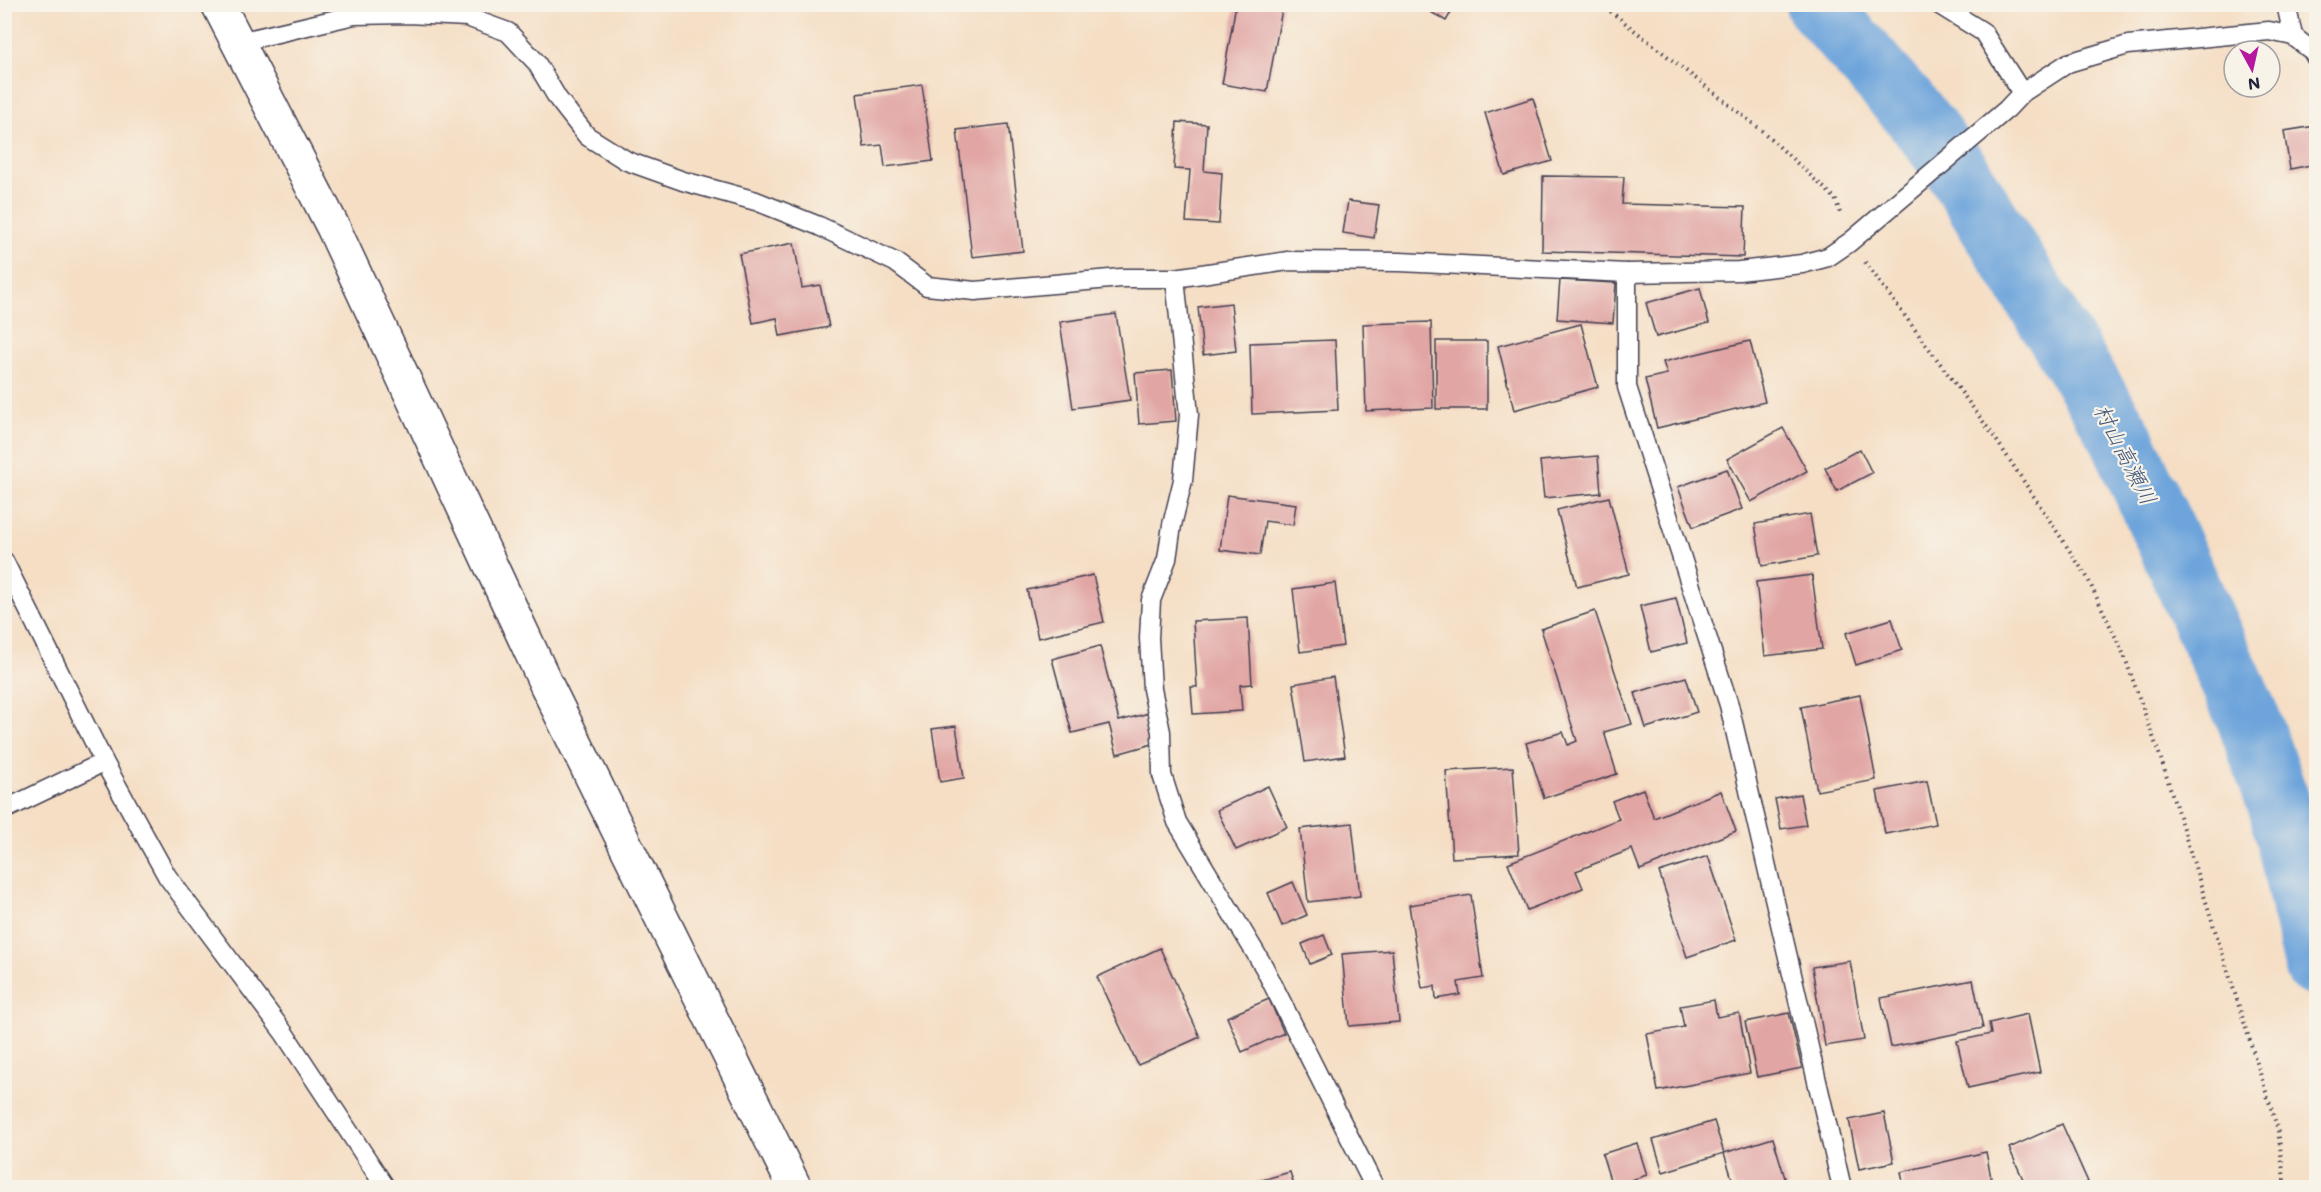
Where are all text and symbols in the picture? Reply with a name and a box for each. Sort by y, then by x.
north arrow [2222,39,2282,99]
text: N [2247,73,2262,96]
water label: 村山高瀬川 [2088,398,2164,510]

